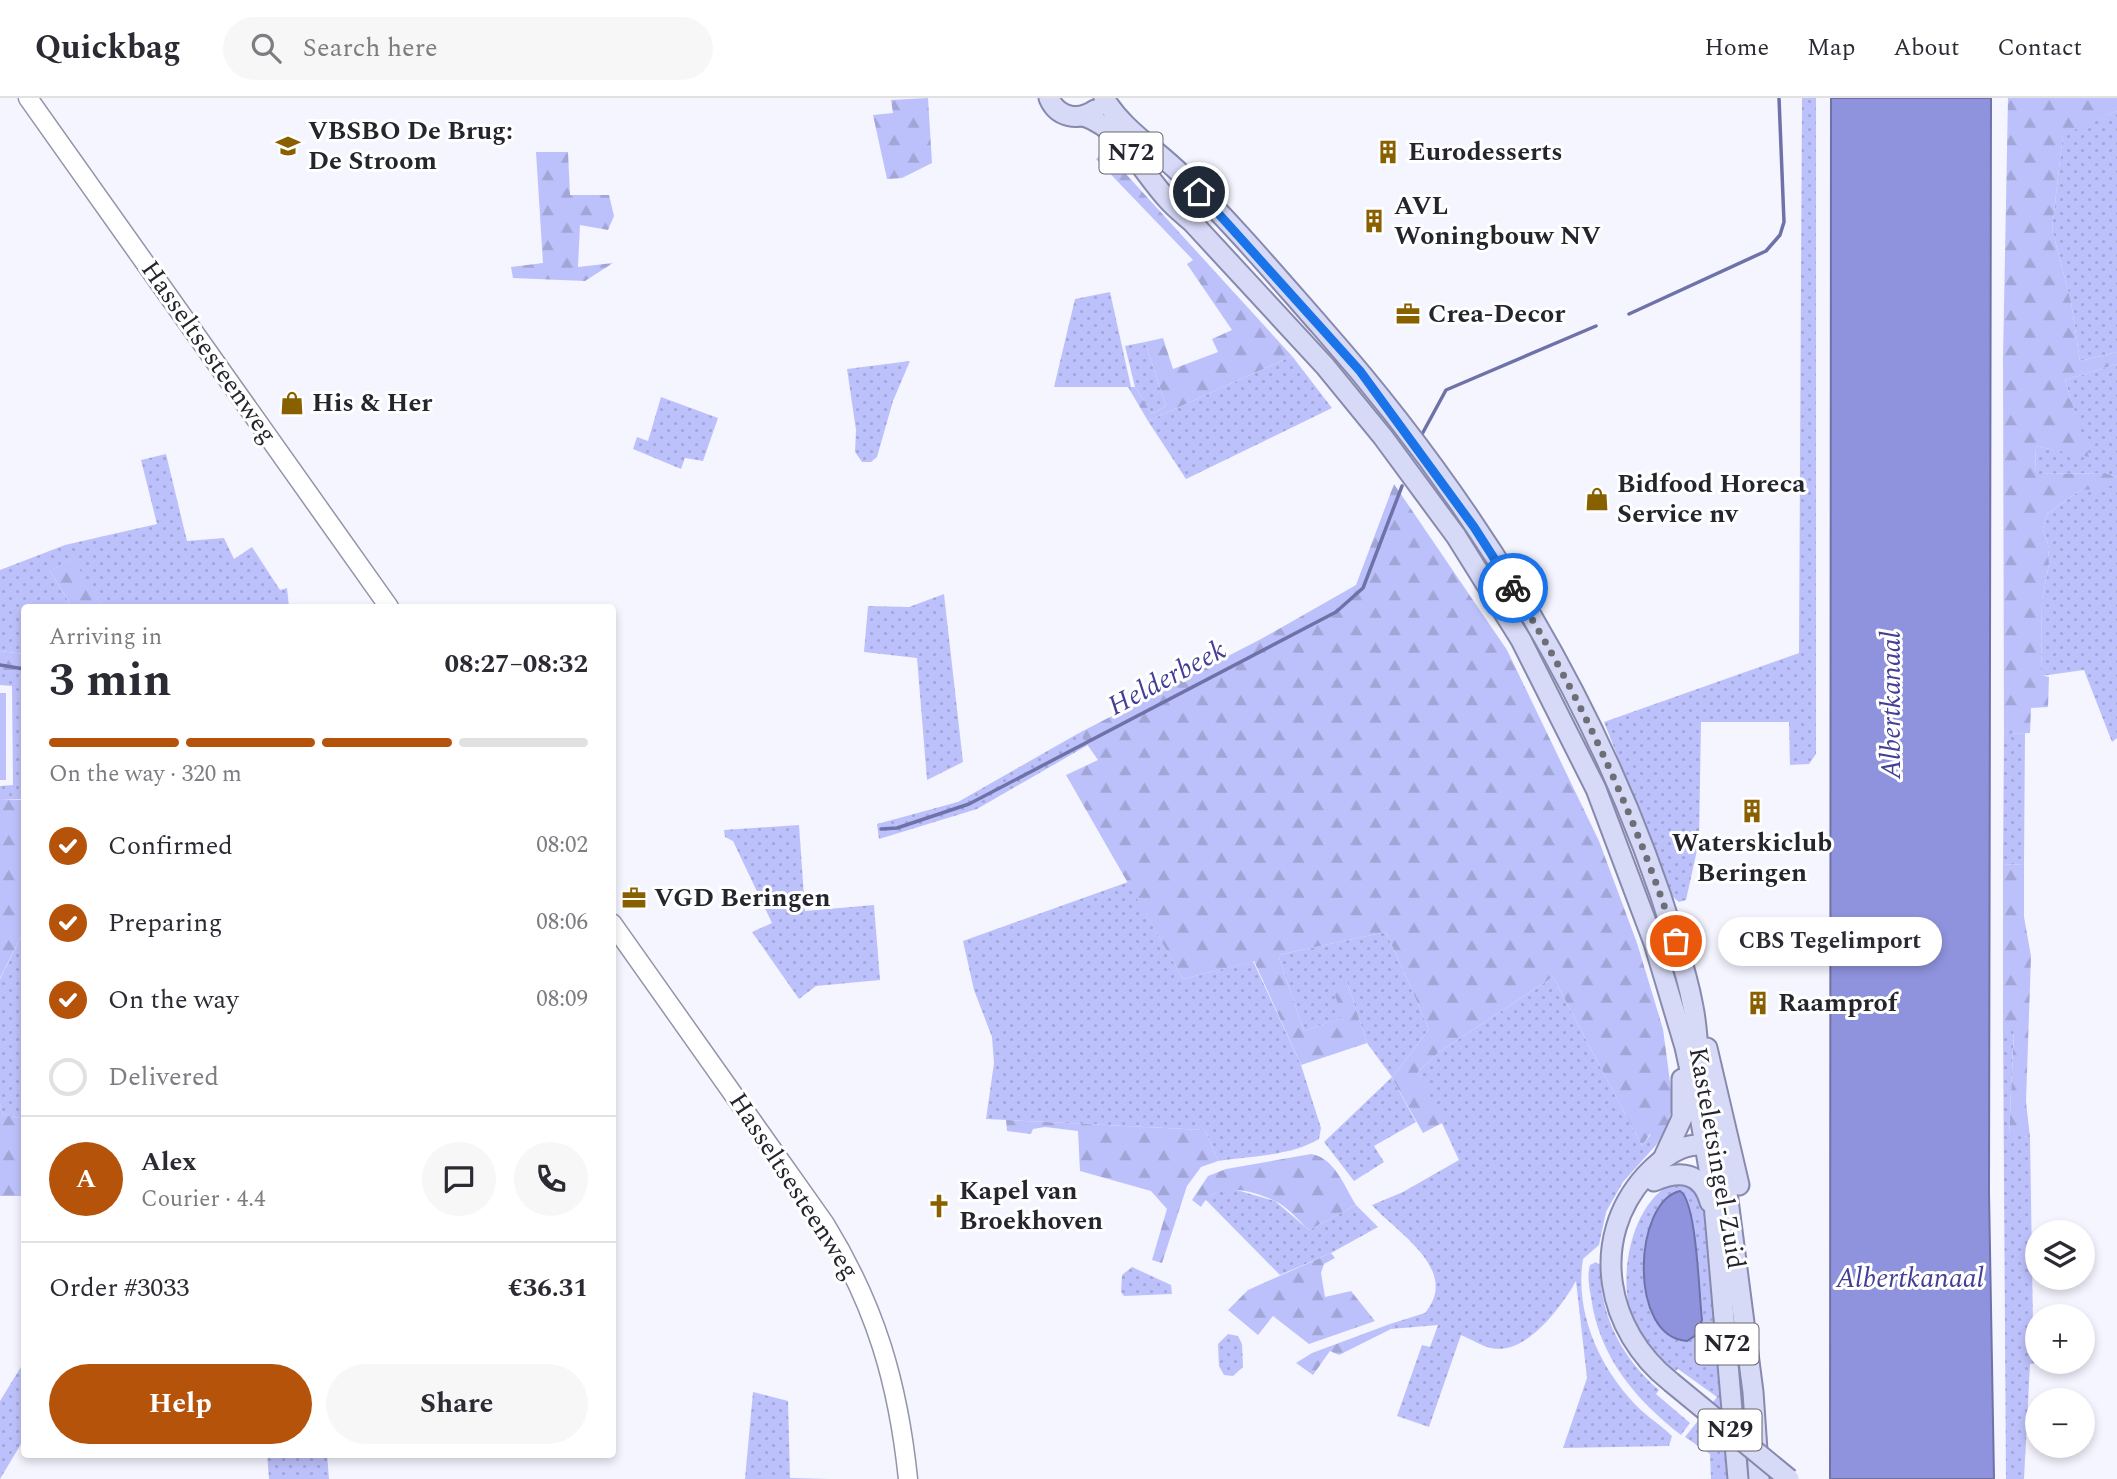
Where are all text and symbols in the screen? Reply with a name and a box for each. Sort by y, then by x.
search box [223,17,713,80]
text: Quickbag [35,23,181,73]
text: Search here [303,28,438,68]
icon: search [247,29,285,67]
text: Home [1704,30,1769,66]
text: Map [1807,30,1855,66]
text: About [1893,30,1959,66]
text: Contact [1997,30,2082,66]
place label: VBSBO De Brug: De Stroom [308,111,513,181]
school or university icon: VBSBO De Brug: De Stroom [274,132,302,160]
road number: N72 [1100,132,1162,174]
place label: Eurodesserts [1408,132,1563,172]
building icon: Eurodesserts [1374,138,1402,166]
pin [1169,162,1229,222]
icon: home [1180,173,1218,211]
place label: AVL Woningbouw NV [1394,186,1601,256]
building icon: AVL Woningbouw NV [1360,207,1388,235]
street label: Hasseltsesteenweg [131,252,287,452]
place label: Crea-Decor [1428,294,1566,334]
office icon: Crea-Decor [1394,300,1422,328]
place label: His & Her [312,383,433,423]
shop icon: His & Her [278,389,306,417]
place label: Bidfood Horeca Service nv [1617,464,1806,534]
shop icon: Bidfood Horeca Service nv [1583,485,1611,513]
courier [1478,553,1548,623]
icon: bike [1494,569,1532,607]
text: Arriving in [49,620,162,655]
water label: Helderbeek [1100,629,1234,727]
water label: Albertkanaal [1870,631,1913,780]
text: 08:27–08:32 [444,644,588,684]
text: 3 min [49,646,171,716]
text: On the way · 320 m [49,757,242,792]
building icon: Waterskiclub Beringen [1738,797,1766,825]
place label: Waterskiclub Beringen [1672,823,1832,893]
text: Confirmed [108,826,233,866]
icon: check [49,827,87,865]
text: 08:02 [536,828,588,863]
place label: VGD Beringen [654,878,831,918]
office icon: VGD Beringen [620,884,648,912]
text: Preparing [108,903,222,943]
icon: check [49,904,87,942]
text: 08:06 [536,905,588,940]
pin [1646,911,1706,971]
callout: CBS Tegelimport [1718,916,1942,966]
icon: bag [1657,922,1695,960]
text: CBS Tegelimport [1739,924,1921,959]
text: On the way [108,980,239,1020]
icon: check [49,981,87,1019]
text: 08:09 [536,982,588,1017]
place label: Raamprof [1778,983,1899,1023]
building icon: Raamprof [1744,989,1772,1017]
street label: Kasteletsingel-Zuid [1678,1044,1756,1272]
text: Delivered [108,1057,219,1097]
street label: Hasseltsesteenweg [718,1085,870,1287]
text: Alex [141,1142,196,1182]
button: chat [422,1142,496,1216]
button: phone [514,1142,588,1216]
text: A [76,1159,96,1199]
place label: Kapel van Broekhoven [959,1171,1103,1241]
text: Courier · 4.4 [141,1182,266,1217]
church icon: Kapel van Broekhoven [925,1192,953,1220]
map controls [2025,1220,2095,1458]
button: layers [2025,1220,2095,1290]
water label: Albertkanaal [1835,1257,1984,1300]
text: Order #3033 [49,1268,189,1308]
text: €36.31 [508,1268,588,1308]
button: + [2025,1304,2095,1374]
road number: N72 [1696,1324,1758,1364]
button: Help [49,1364,312,1444]
button: Share [326,1364,588,1444]
button: − [2025,1388,2095,1458]
road number: N29 [1698,1410,1762,1450]

